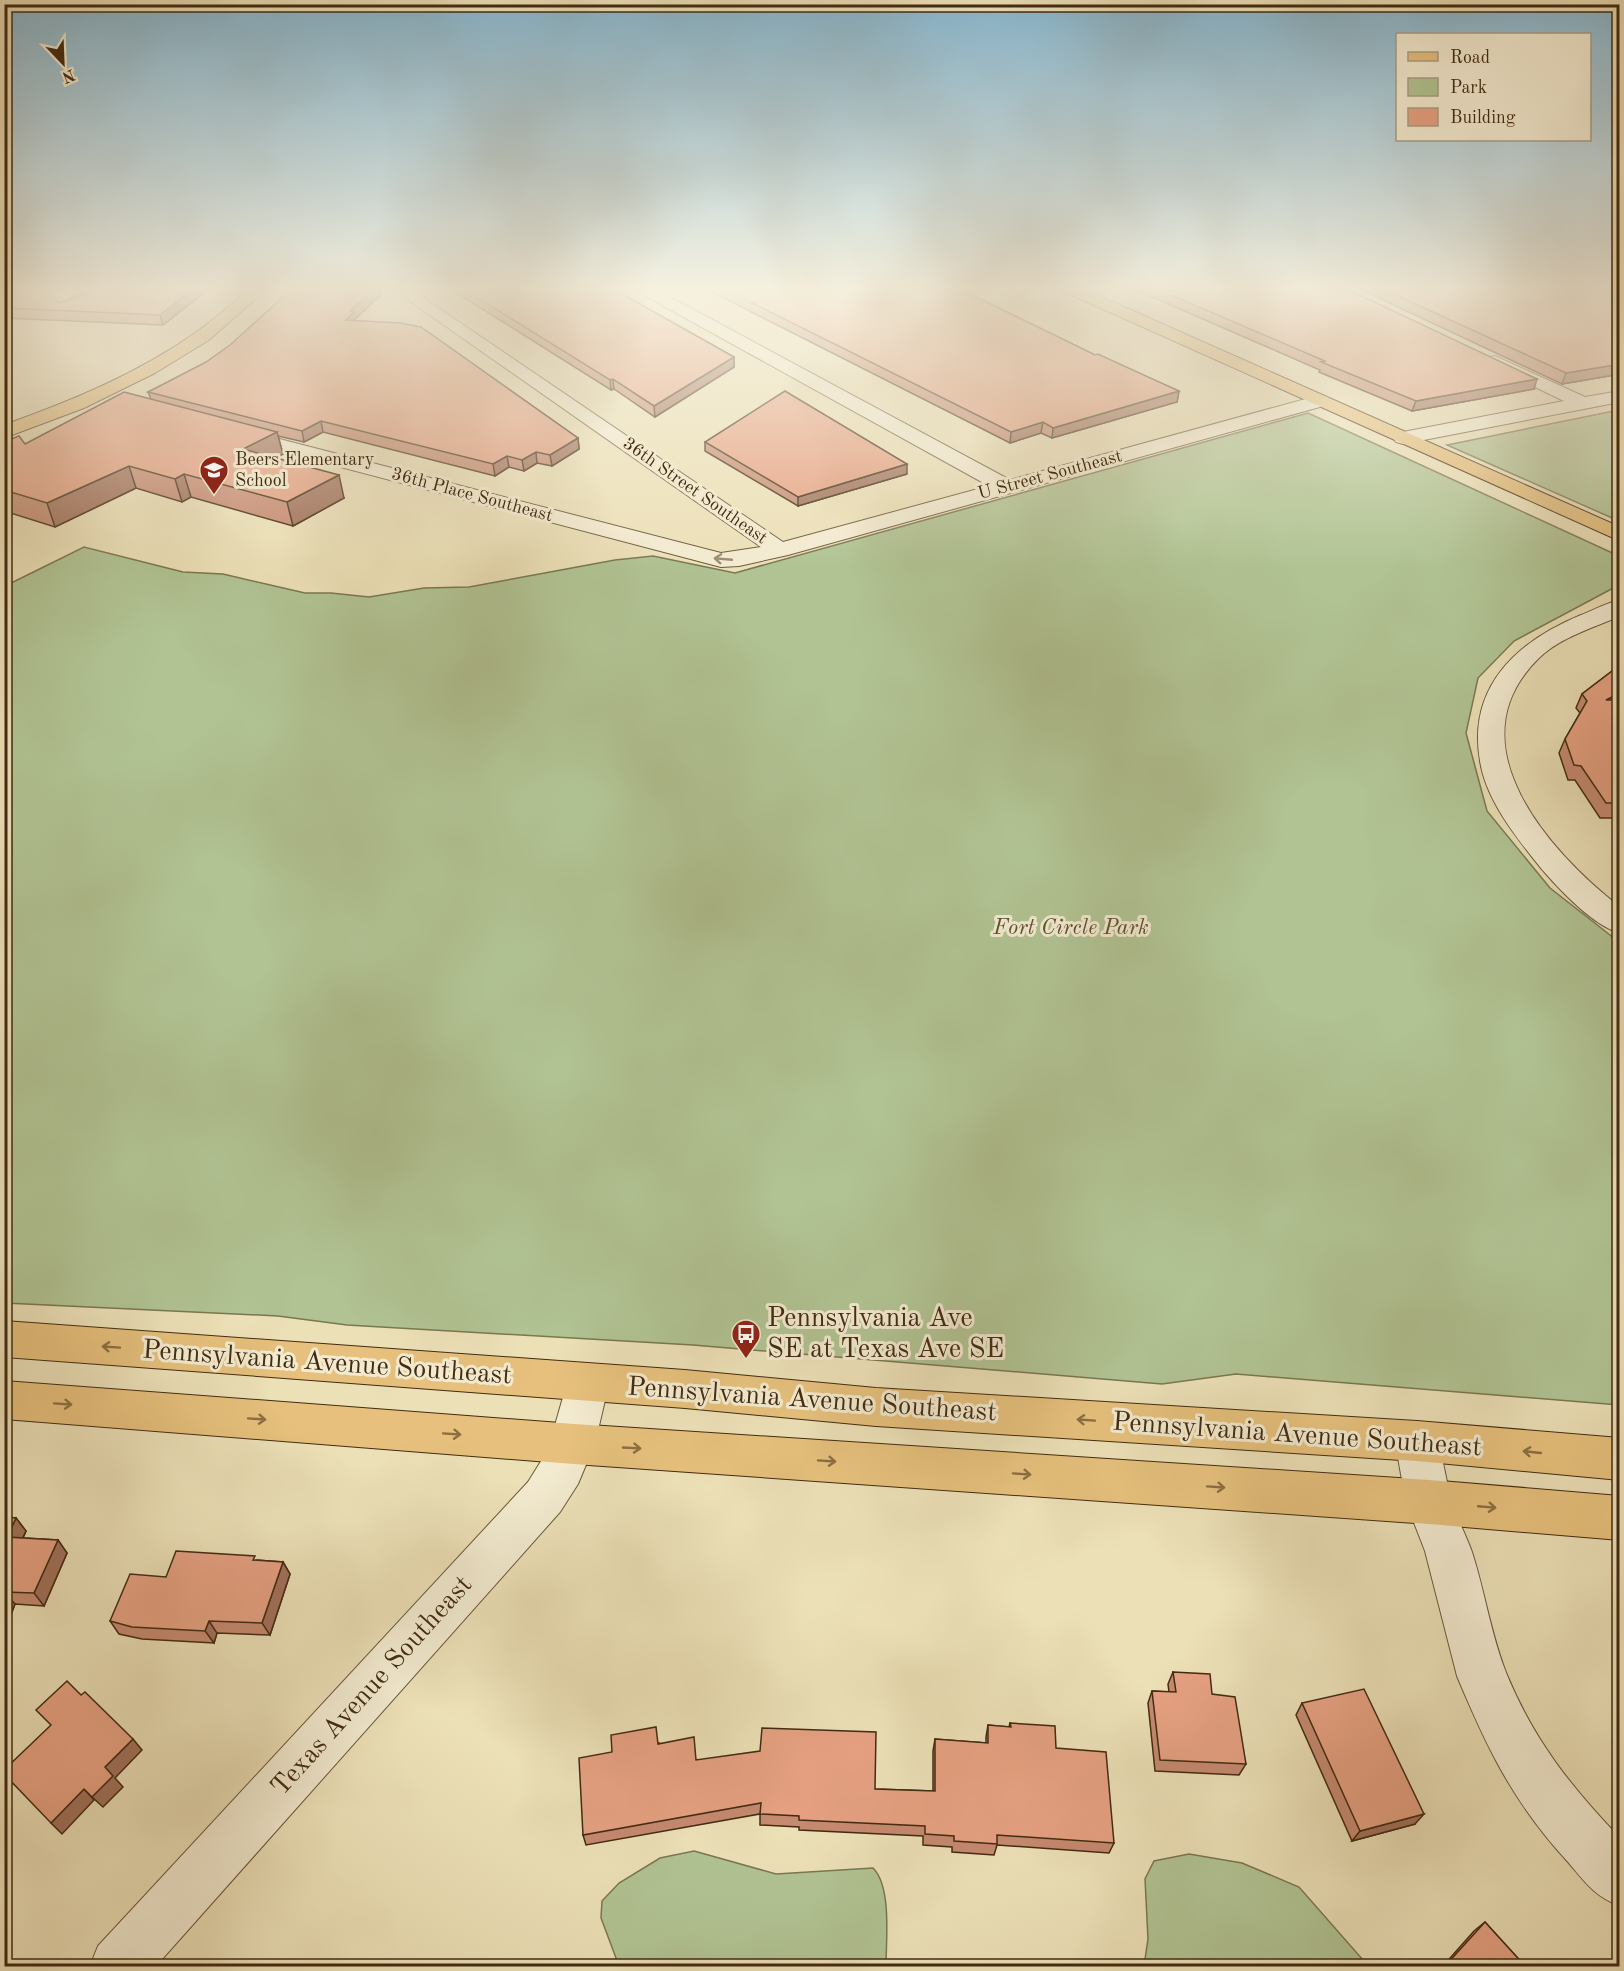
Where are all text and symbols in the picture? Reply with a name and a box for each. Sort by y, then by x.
north arrow [33,33,93,93]
legend [1396,33,1591,141]
text: Road [1450,49,1490,67]
text: N [59,65,77,85]
text: Park [1450,79,1487,97]
text: Building [1450,109,1516,127]
street label: 36th Street Southeast [619,434,771,548]
street label: U Street Southeast [976,447,1124,503]
place label: Beers Elementary School [235,451,375,490]
school or university icon: Beers Elementary School [198,454,230,496]
street label: 36th Place Southeast [389,465,555,525]
one-way arrow [714,553,733,564]
park label: Fort Circle Park [992,917,1149,939]
place label: Pennsylvania Ave SE at Texas Ave SE [767,1305,1004,1363]
bus stop icon: Pennsylvania Ave SE at Texas Ave SE [730,1318,762,1360]
street label: Pennsylvania Avenue Southeast [141,1337,513,1389]
one-way arrow [101,1341,121,1352]
street label: Pennsylvania Avenue Southeast [626,1374,998,1426]
one-way arrow [52,1399,72,1410]
street label: Pennsylvania Avenue Southeast [1111,1409,1483,1461]
one-way arrow [247,1414,267,1425]
one-way arrow [1077,1415,1097,1426]
one-way arrow [441,1428,461,1439]
one-way arrow [622,1443,642,1454]
one-way arrow [1523,1446,1543,1457]
one-way arrow [817,1456,837,1467]
one-way arrow [1011,1469,1031,1480]
one-way arrow [1206,1482,1226,1493]
one-way arrow [1477,1502,1497,1513]
street label: Texas Avenue Southeast [266,1571,478,1801]

